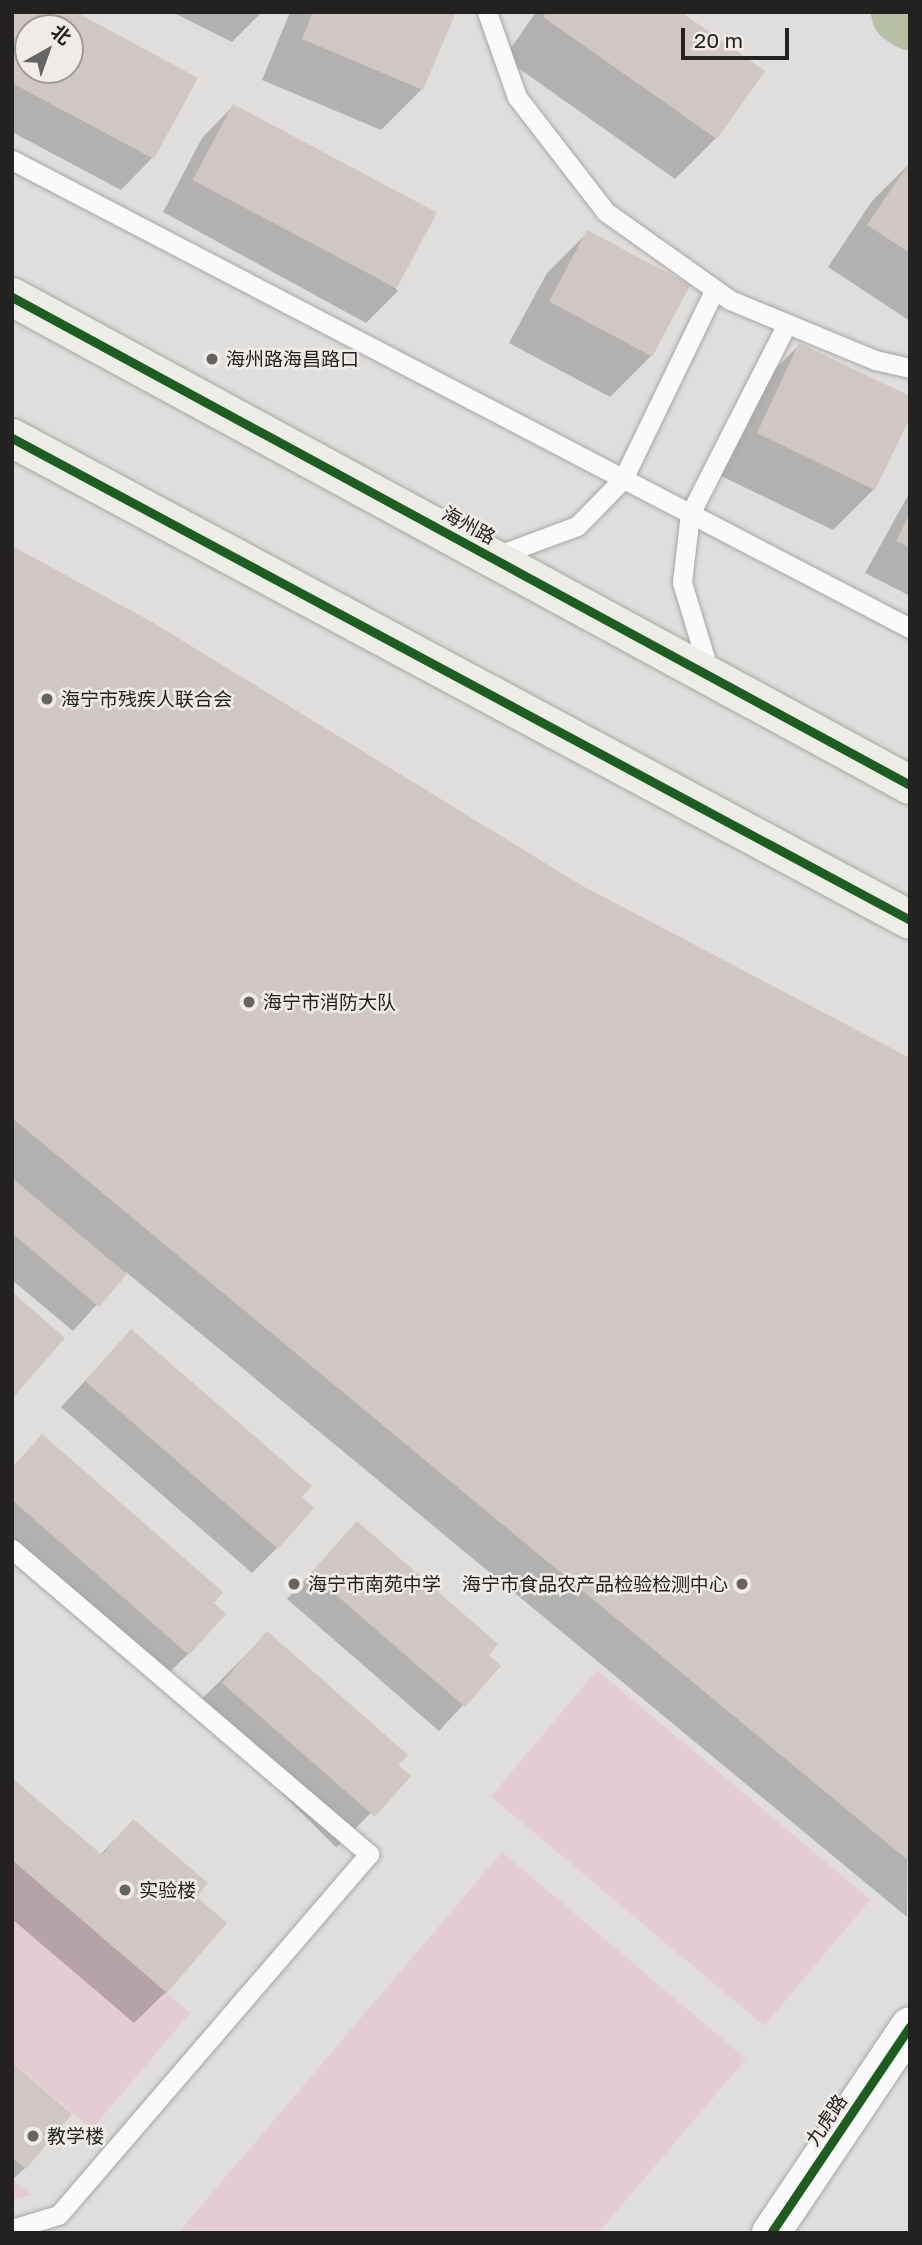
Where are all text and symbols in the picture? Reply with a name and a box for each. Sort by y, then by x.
north arrow [14,14,84,84]
scale bar [684,14,792,58]
text: 北 [47,19,76,49]
text: 20 m [694,27,743,53]
place label: 海州路海昌路口 [226,348,359,370]
marker: 海州路海昌路口 [204,351,220,367]
street label: 海州路 [438,502,500,548]
place label: 海宁市残疾人联合会 [61,688,232,710]
marker: 海宁市残疾人联合会 [39,691,55,707]
place label: 海宁市消防大队 [263,991,396,1013]
marker: 海宁市消防大队 [241,994,257,1010]
place label: 海宁市南苑中学 [308,1573,441,1595]
place label: 海宁市食品农产品检验检测中心 [462,1573,728,1595]
marker: 海宁市南苑中学 [286,1576,302,1592]
marker: 海宁市食品农产品检验检测中心 [734,1576,750,1592]
place label: 实验楼 [139,1879,196,1901]
marker: 实验楼 [117,1882,133,1898]
street label: 九虎路 [801,2090,851,2150]
place label: 教学楼 [47,2125,104,2147]
marker: 教学楼 [25,2128,41,2144]

